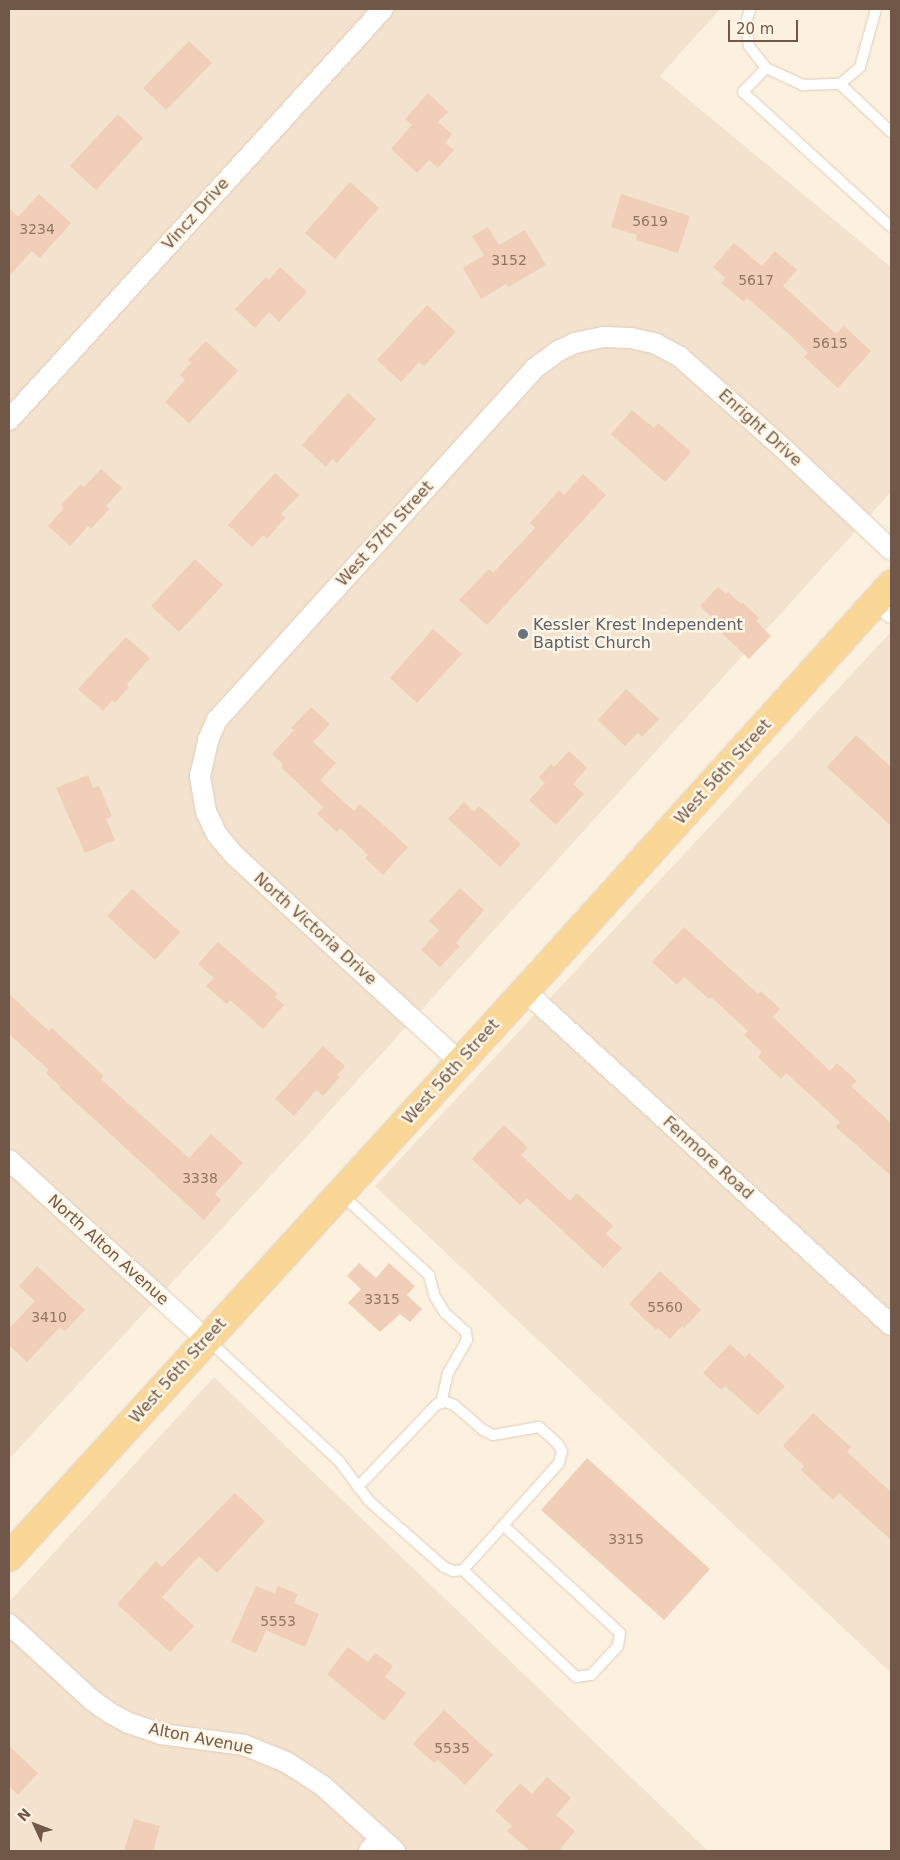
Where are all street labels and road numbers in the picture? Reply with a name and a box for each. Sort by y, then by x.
street label: Vincz Drive [159,174,233,254]
street label: Enright Drive [714,386,806,470]
street label: West 57th Street [333,477,437,591]
street label: West 56th Street [671,715,775,829]
street label: North Victoria Drive [250,869,380,989]
street label: West 56th Street [399,1015,503,1129]
street label: Fenmore Road [659,1112,757,1204]
street label: North Alton Avenue [44,1191,172,1309]
street label: West 56th Street [126,1314,230,1428]
street label: Alton Avenue [147,1719,255,1759]

